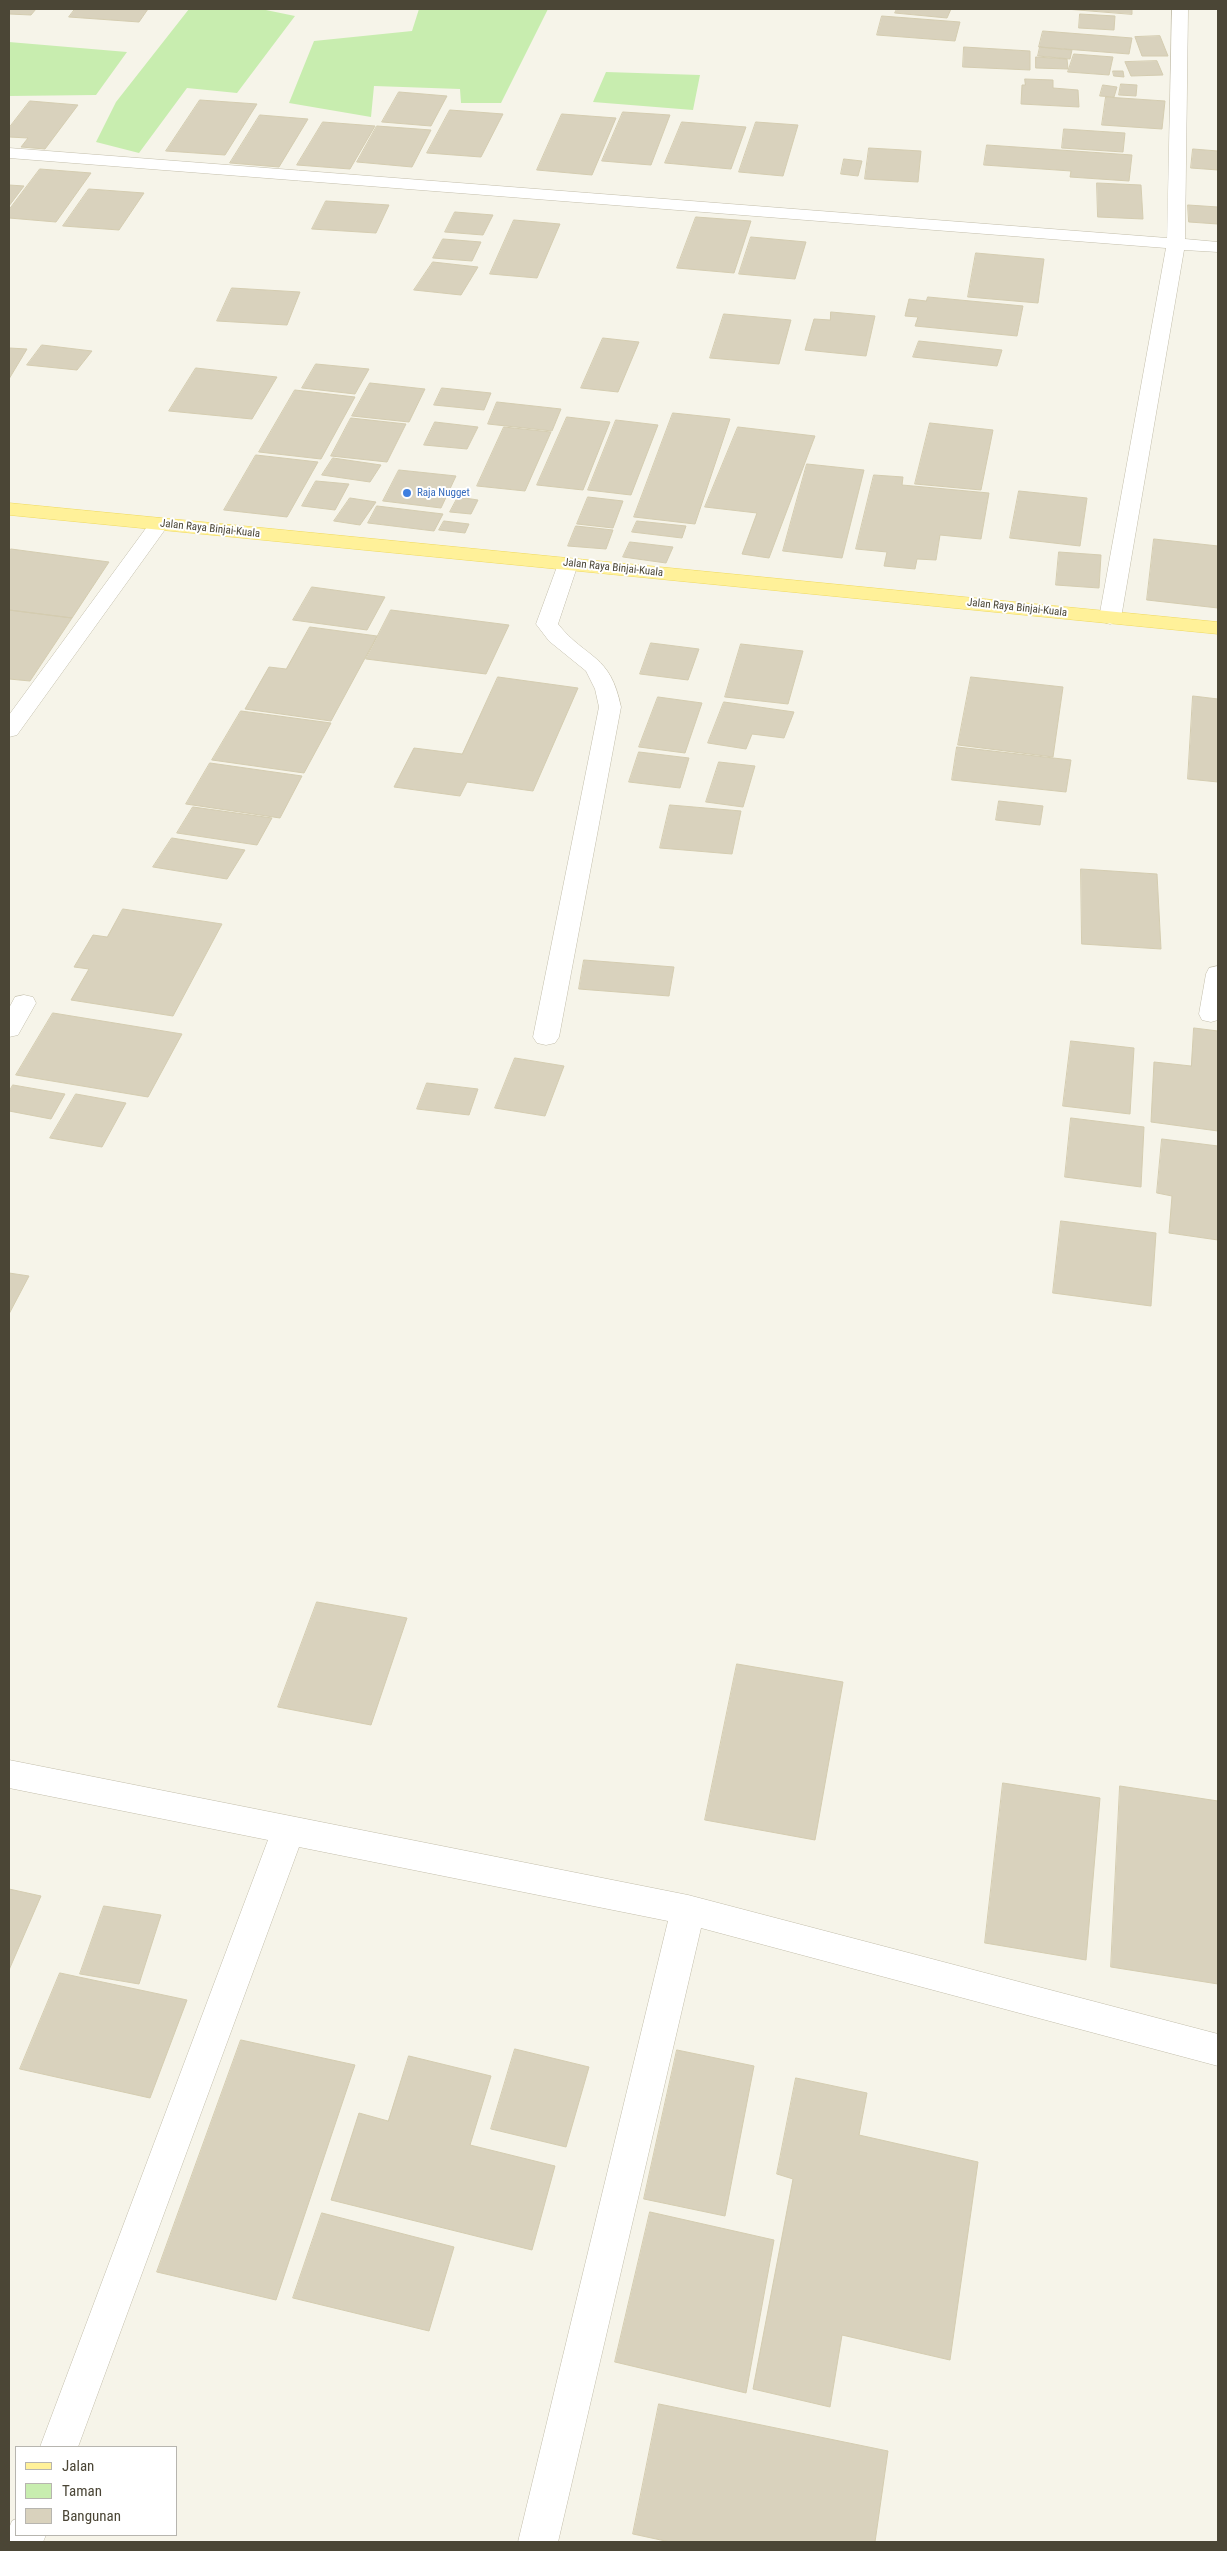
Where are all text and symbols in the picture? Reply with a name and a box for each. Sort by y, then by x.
place label: Raja Nugget [417,486,470,500]
marker: Raja Nugget [401,487,413,499]
street label: Jalan Raya Binjai-Kuala [159,517,261,541]
street label: Jalan Raya Binjai-Kuala [562,556,664,580]
street label: Jalan Raya Binjai-Kuala [966,596,1068,620]
legend [15,2446,178,2536]
text: Jalan [62,2457,94,2475]
text: Taman [62,2482,102,2500]
text: Bangunan [62,2507,121,2525]

